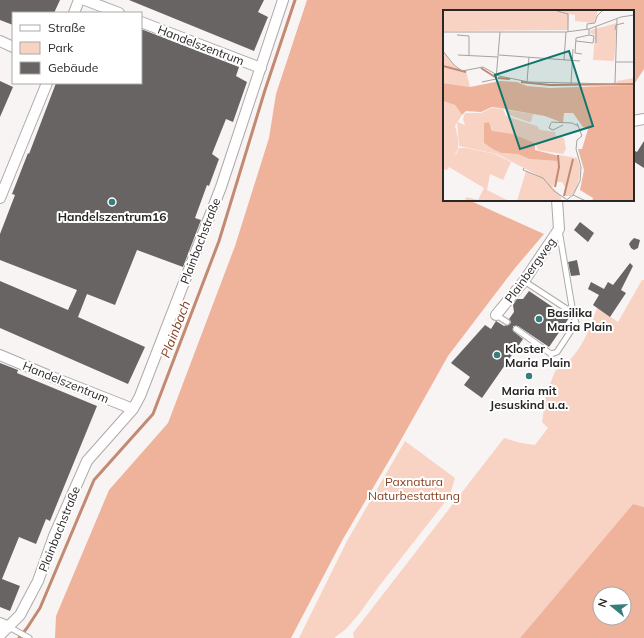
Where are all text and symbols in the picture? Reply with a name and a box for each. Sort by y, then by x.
inset map [443,10,634,201]
legend [12,12,142,84]
text: Straße [48,20,85,35]
street label: Handelszentrum [156,22,246,68]
text: Park [48,40,74,55]
text: Gebäude [48,60,98,75]
street label: Plainbachstraße [177,196,223,286]
marker: Handelszentrum16 [107,197,117,207]
place label: Handelszentrum16 [58,209,166,224]
street label: Plainbergweg [501,234,559,306]
water label: Plainbach [157,298,193,360]
place label: Basilika Maria Plain [547,305,612,334]
marker: Basilika Maria Plain [534,314,544,324]
place label: Kloster Maria Plain [505,341,570,370]
marker: Kloster Maria Plain [492,350,502,360]
street label: Handelszentrum [21,358,111,406]
marker: Maria mit Jesuskind u.a. [524,371,534,381]
place label: Maria mit Jesuskind u.a. [490,383,568,412]
park label: Paxnatura Naturbestattung [368,474,460,503]
street label: Plainbachstraße [35,484,83,574]
north arrow [592,586,632,626]
text: N [595,597,610,609]

